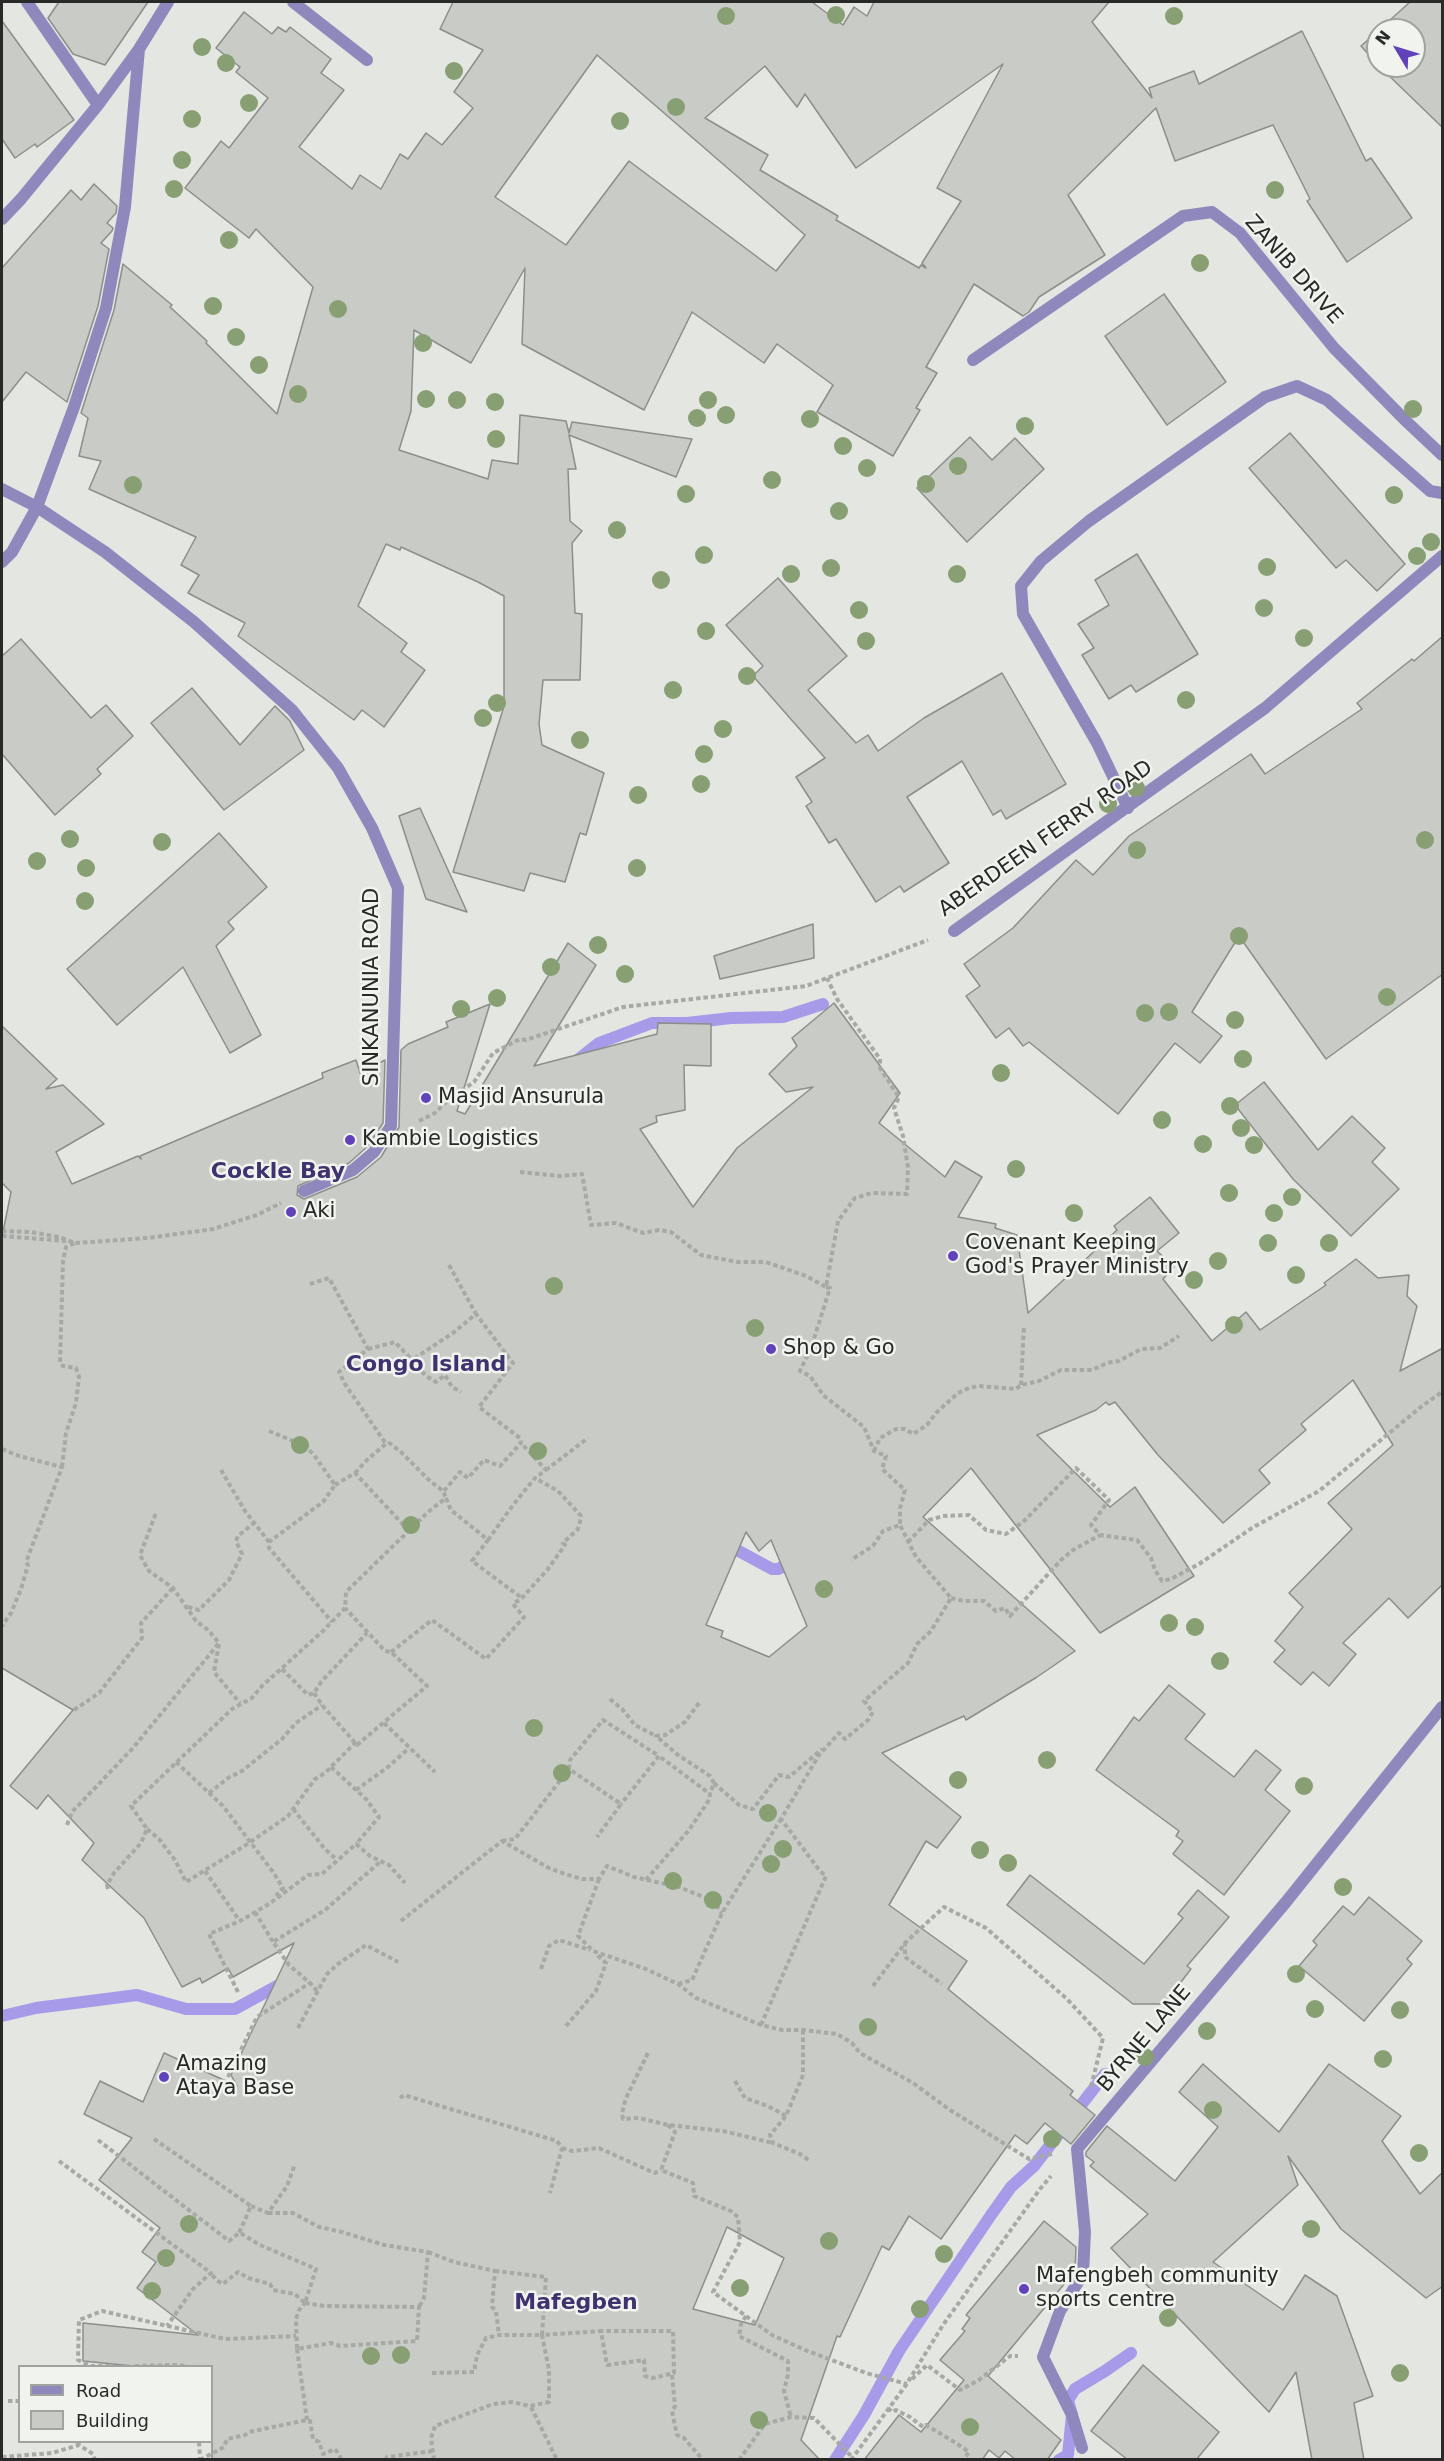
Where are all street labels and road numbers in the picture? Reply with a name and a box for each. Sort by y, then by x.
street label: ZANIB DRIVE [1239,210,1347,330]
street label: ABERDEEN FERRY ROAD [934,755,1158,923]
street label: SINKANUNIA ROAD [360,888,386,1086]
street label: BYRNE LANE [1093,1980,1197,2098]

